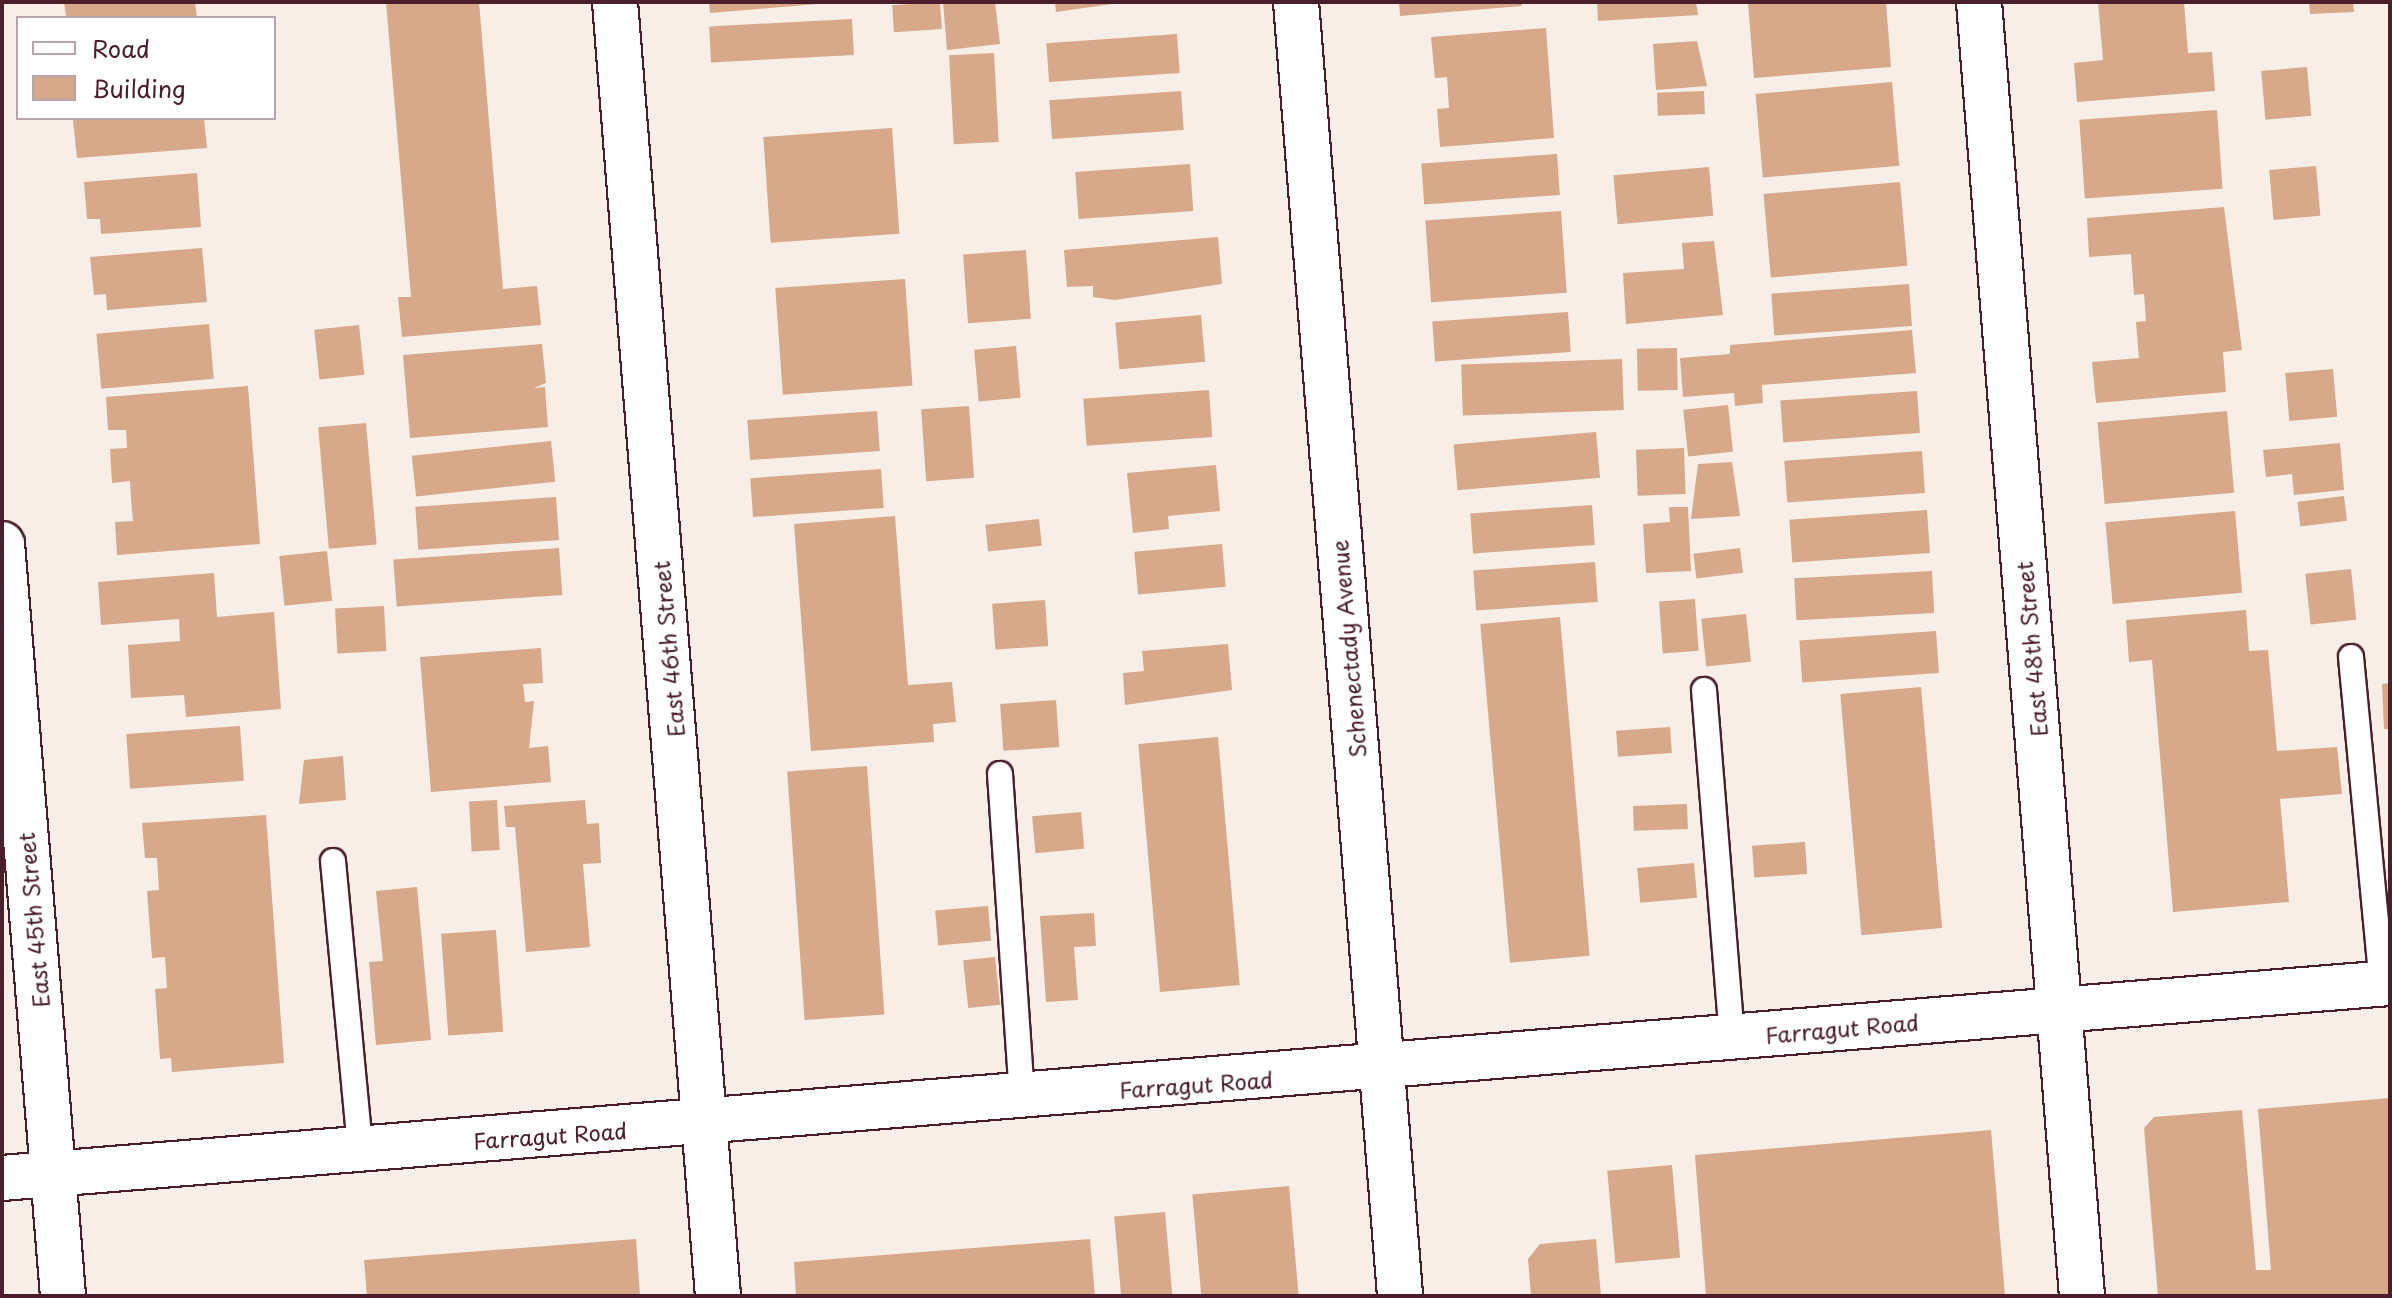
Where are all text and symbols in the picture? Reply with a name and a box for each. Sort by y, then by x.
legend [16,16,276,120]
text: Road [92,30,150,66]
text: Building [92,70,186,106]
street label: Schenectady Avenue [1325,540,1371,758]
street label: East 46th Street [647,559,689,739]
street label: East 48th Street [2010,560,2052,738]
street label: East 45th Street [12,831,54,1009]
street label: Farragut Road [1764,1008,1920,1048]
street label: Farragut Road [1118,1065,1274,1103]
street label: Farragut Road [472,1116,628,1154]

